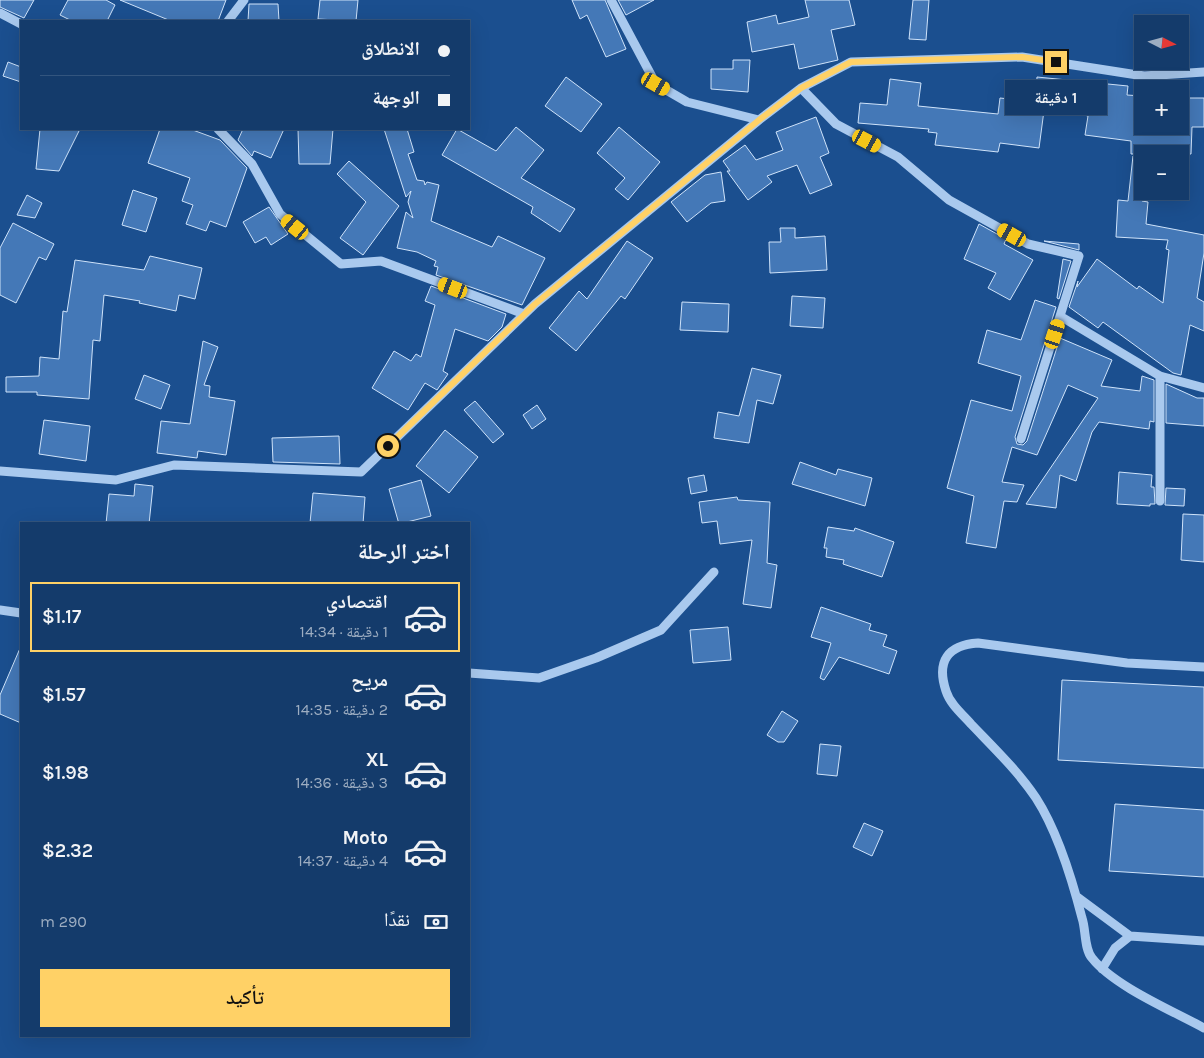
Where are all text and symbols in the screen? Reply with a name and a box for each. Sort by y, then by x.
north arrow [1134,15,1189,70]
map controls [1134,15,1189,200]
text: الانطلاق [361,38,420,60]
route end [1045,51,1067,73]
car [639,70,672,98]
callout: 1 دقيقة [1005,80,1107,114]
button: + [1134,80,1189,135]
text: الوجهة [372,87,420,109]
text: 1 دقيقة [1035,88,1077,107]
car [850,127,883,155]
button: − [1134,145,1189,200]
car [278,212,311,242]
car [995,221,1028,249]
car [436,276,469,300]
car [1043,317,1066,351]
route start [377,435,399,457]
text: اختر الرحلة [358,539,450,565]
text: اقتصادي [326,591,388,613]
icon: car [403,595,448,640]
text: $1.17 [42,606,81,628]
text: 1 دقيقة · 14:34 [300,622,388,641]
text: مريح [351,669,388,691]
icon: car [403,673,448,718]
text: $1.57 [42,684,86,706]
text: 2 دقيقة · 14:35 [296,700,388,719]
text: XL [366,749,388,771]
icon: car [403,751,448,796]
text: $1.98 [42,762,89,784]
text: 3 دقيقة · 14:36 [295,773,388,792]
text: Moto [342,827,388,849]
icon: car [403,829,448,874]
text: $2.32 [42,840,93,862]
text: 4 دقيقة · 14:37 [297,851,388,870]
icon: cash [422,908,450,936]
text: نقدًا [384,909,410,931]
text: 290 m [40,912,87,931]
button: تأكيد [40,969,450,1027]

